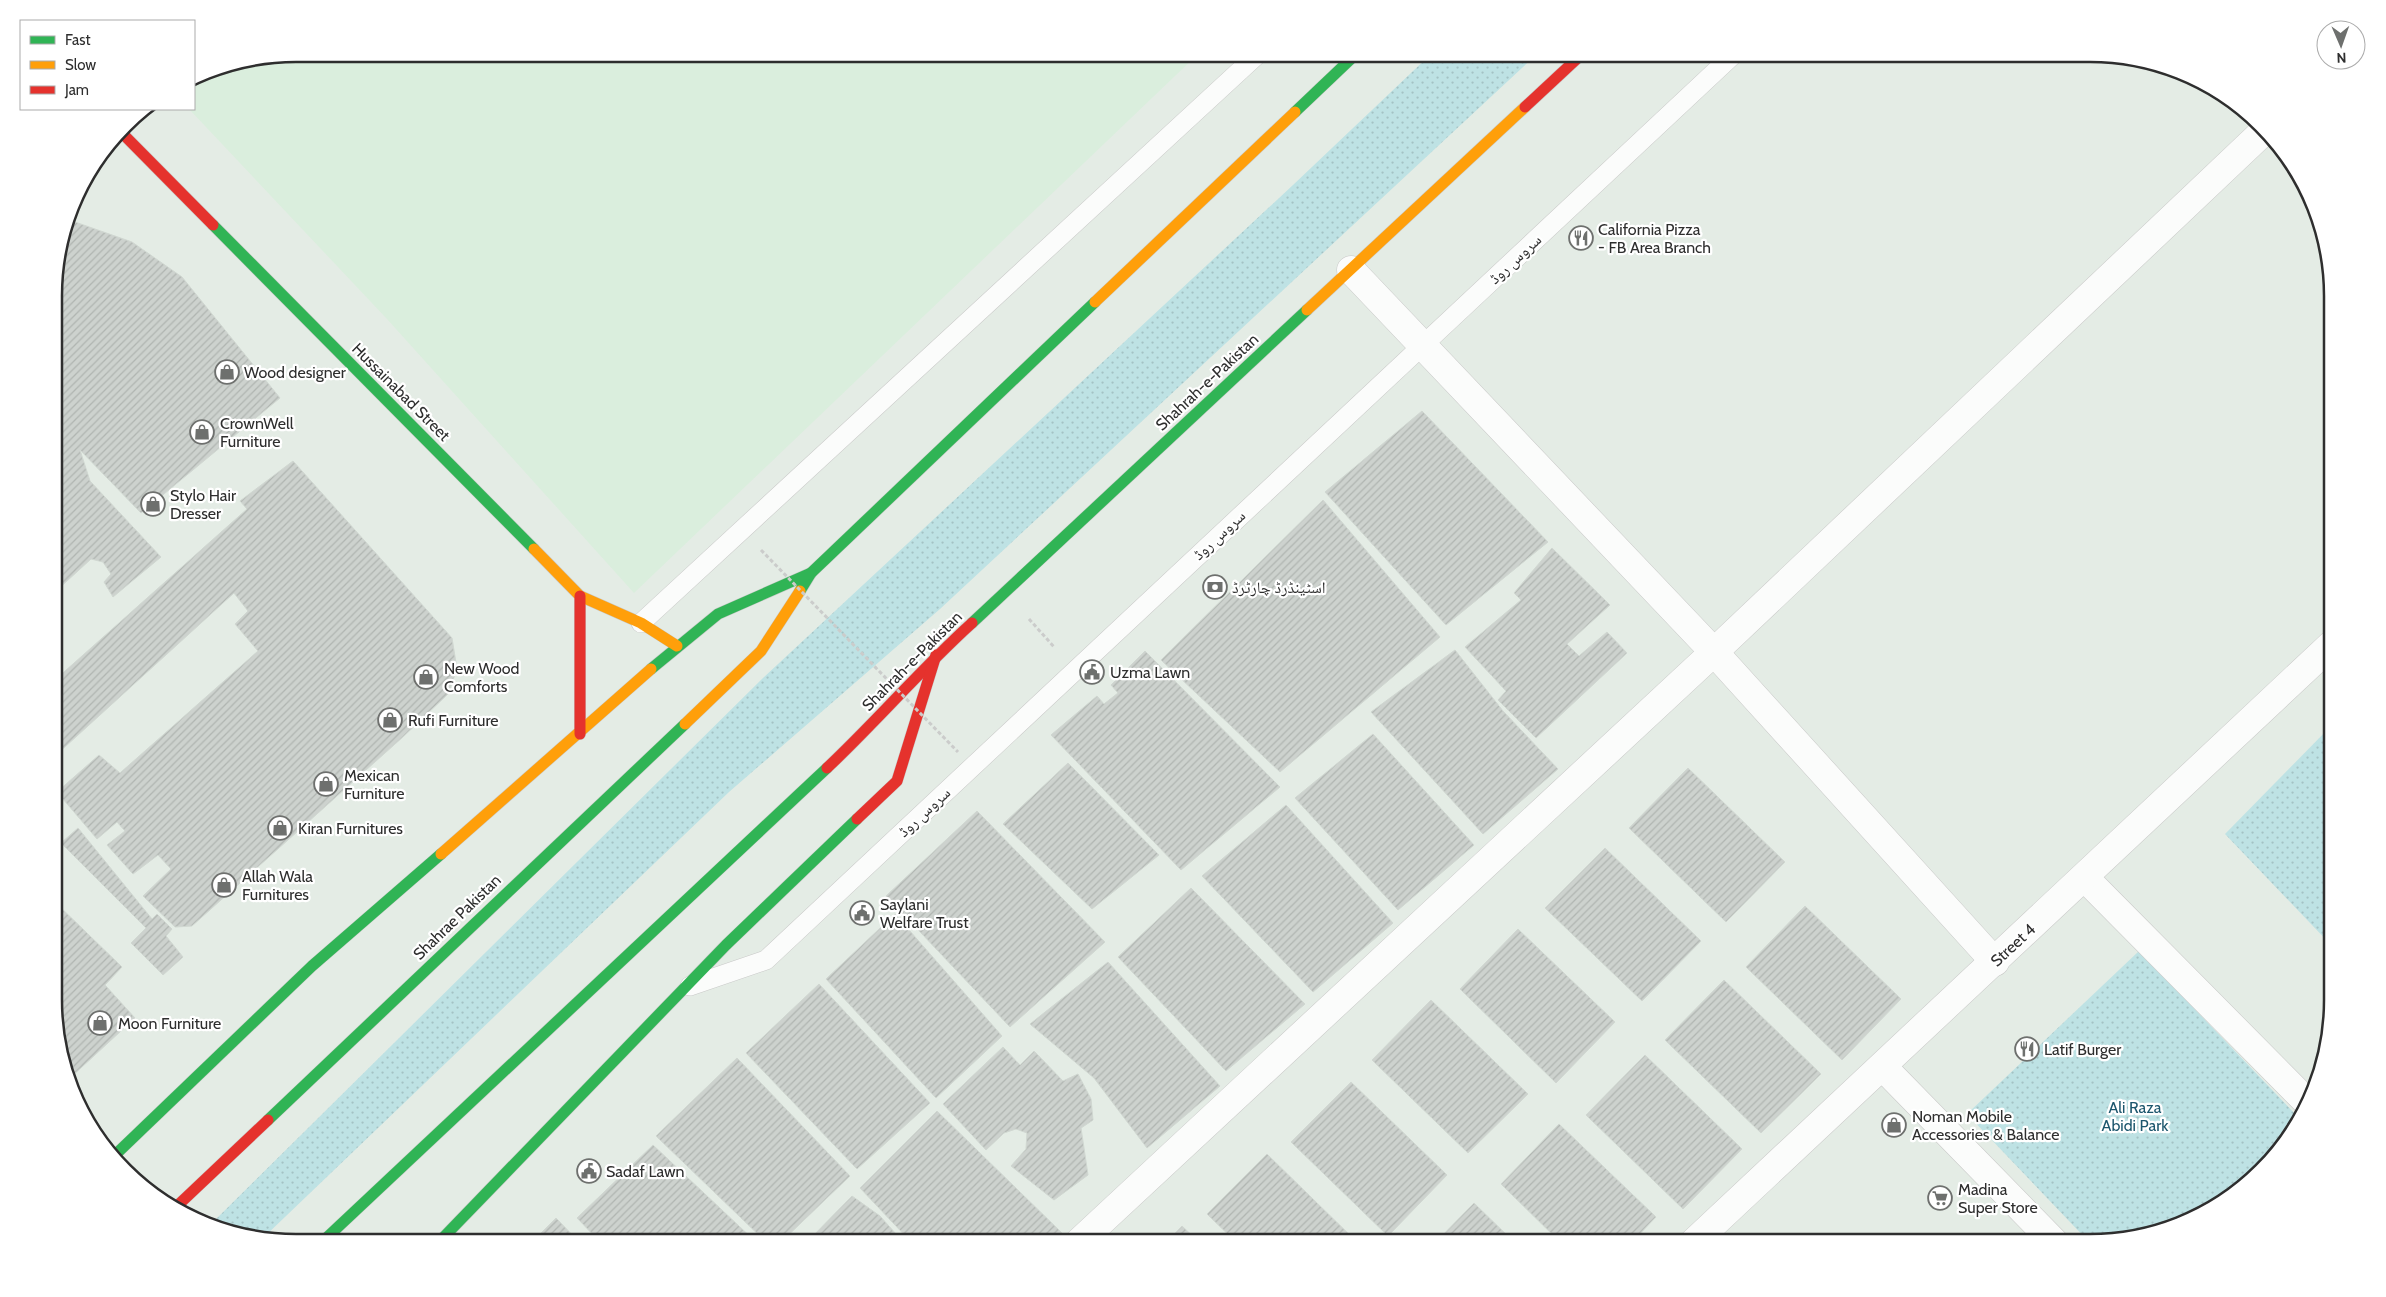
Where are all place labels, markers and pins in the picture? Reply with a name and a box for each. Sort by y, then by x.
place label: California Pizza - FB Area Branch [1598,220,1711,257]
restaurant icon: California Pizza - FB Area Branch [1568,225,1594,251]
shop icon: Wood designer [214,359,240,385]
place label: Wood designer [244,363,347,382]
place label: CrownWell Furniture [220,414,294,451]
shop icon: CrownWell Furniture [189,419,215,445]
place label: Stylo Hair Dresser [170,486,237,523]
shop icon: Stylo Hair Dresser [140,491,166,517]
bank icon: اسٹینڈرڈ چارٹرڈ [1202,574,1228,600]
place label: اسٹینڈرڈ چارٹرڈ [1232,578,1326,597]
place label: New Wood Comforts [444,659,519,696]
public building icon: Uzma Lawn [1079,659,1105,685]
place label: Uzma Lawn [1110,663,1190,682]
shop icon: New Wood Comforts [413,664,439,690]
shop icon: Rufi Furniture [377,707,403,733]
place label: Rufi Furniture [408,711,498,730]
place label: Mexican Furniture [344,766,404,803]
shop icon: Mexican Furniture [313,771,339,797]
shop icon: Kiran Furnitures [267,815,293,841]
place label: Kiran Furnitures [298,819,403,838]
place label: Allah Wala Furnitures [242,867,313,904]
shop icon: Allah Wala Furnitures [211,872,237,898]
place label: Saylani Welfare Trust [880,895,969,932]
public building icon: Saylani Welfare Trust [849,900,875,926]
shop icon: Moon Furniture [87,1010,113,1036]
place label: Moon Furniture [118,1014,221,1033]
restaurant icon: Latif Burger [2014,1036,2040,1062]
place label: Latif Burger [2044,1040,2122,1059]
place label: Noman Mobile Accessories & Balance [1912,1107,2059,1144]
shop icon: Noman Mobile Accessories & Balance [1881,1112,1907,1138]
public building icon: Sadaf Lawn [576,1158,602,1184]
place label: Sadaf Lawn [606,1162,684,1181]
place label: Madina Super Store [1958,1180,2038,1217]
supermarket icon: Madina Super Store [1927,1185,1953,1211]

